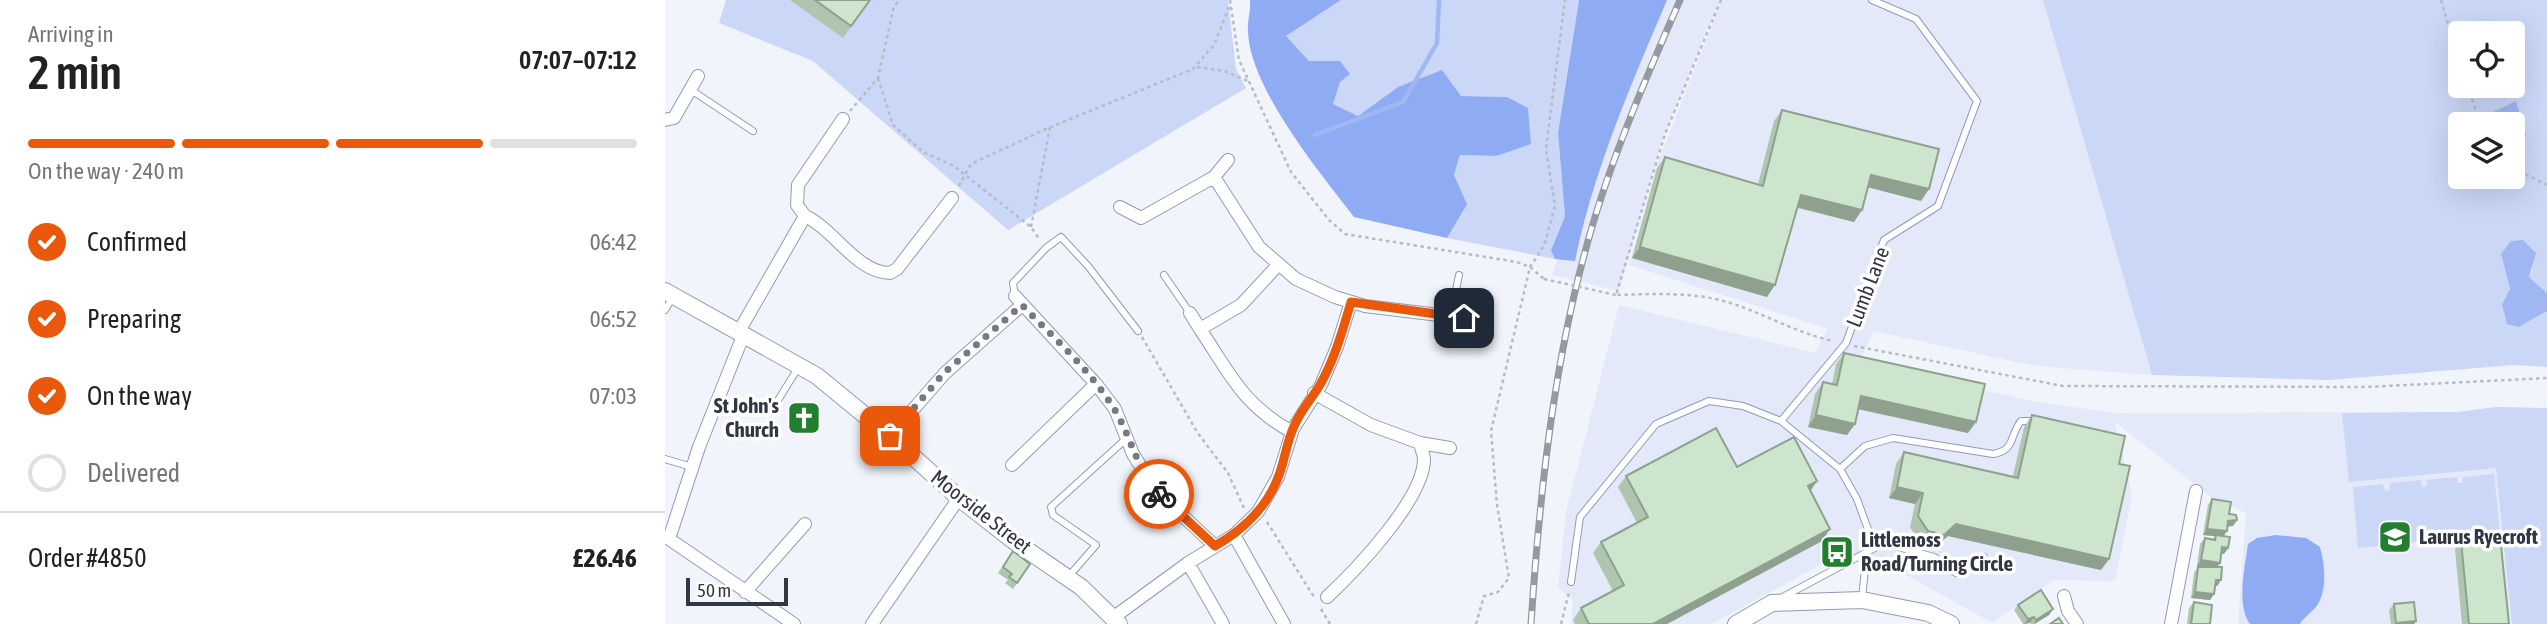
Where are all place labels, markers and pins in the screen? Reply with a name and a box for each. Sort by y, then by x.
pin [1434,288,1494,348]
place label: St John's Church [714,393,780,441]
church icon: St John's Church [785,399,823,437]
pin [860,406,920,466]
school or university icon: Laurus Ryecroft [2376,518,2414,556]
place label: Laurus Ryecroft [2419,524,2538,548]
place label: Littlemoss Road/Turning Circle [1861,527,2013,575]
bus stop icon: Littlemoss Road/Turning Circle [1818,533,1856,571]

